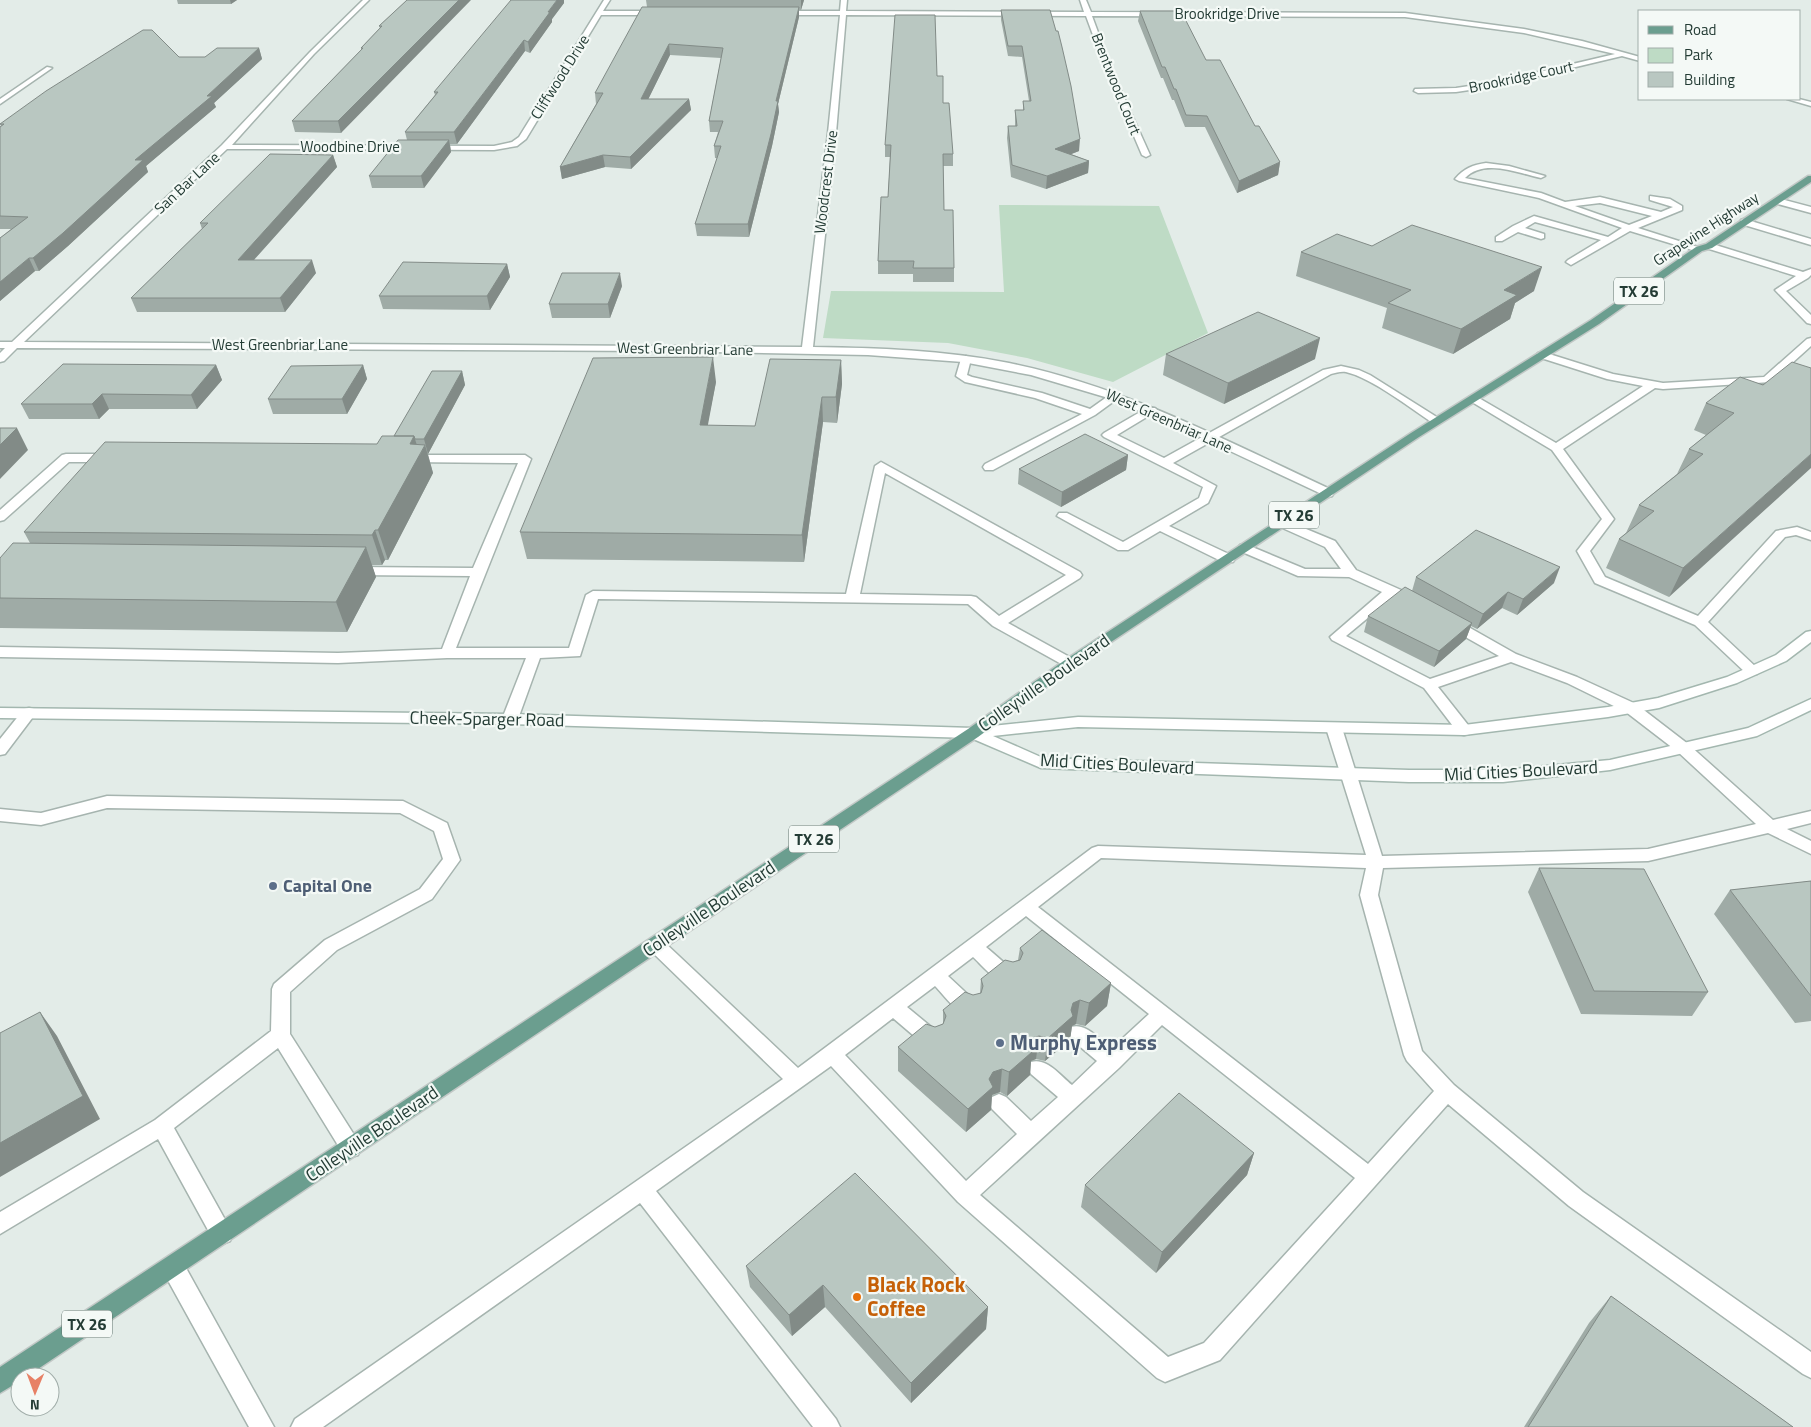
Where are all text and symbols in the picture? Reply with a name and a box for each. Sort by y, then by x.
street label: Brookridge Drive [1174,2,1280,25]
legend [1638,10,1801,100]
text: Road [1684,18,1716,41]
street label: Brentwood Court [1086,29,1148,139]
street label: Cliffwood Drive [524,30,595,124]
text: Park [1684,43,1713,66]
street label: Brookridge Court [1466,54,1576,99]
text: Building [1684,68,1735,91]
street label: Woodcrest Drive [808,129,843,235]
street label: Woodbine Drive [300,135,400,158]
street label: San Bar Lane [149,146,225,219]
street label: Grapevine Highway [1648,186,1763,271]
road number: TX 26 [1614,278,1664,304]
street label: West Greenbriar Lane [212,333,348,356]
street label: West Greenbriar Lane [617,336,753,361]
street label: West Greenbriar Lane [1102,382,1236,459]
road number: TX 26 [1269,502,1319,528]
street label: Colleyville Boulevard [972,627,1115,738]
street label: Cheek-Sparger Road [409,704,565,733]
street label: Mid Cities Boulevard [1039,746,1195,781]
street label: Mid Cities Boulevard [1443,753,1599,788]
road number: TX 26 [789,826,839,852]
street label: Colleyville Boulevard [637,854,781,963]
place label: Capital One [283,872,372,899]
marker: Capital One [267,880,279,892]
place label: Murphy Express [1010,1026,1157,1058]
marker: Murphy Express [994,1037,1006,1049]
street label: Colleyville Boulevard [300,1079,444,1188]
place label: Black Rock Coffee [867,1268,965,1324]
marker: Black Rock Coffee [851,1291,863,1303]
road number: TX 26 [62,1310,112,1338]
north arrow [10,1367,60,1417]
text: N [30,1395,40,1416]

